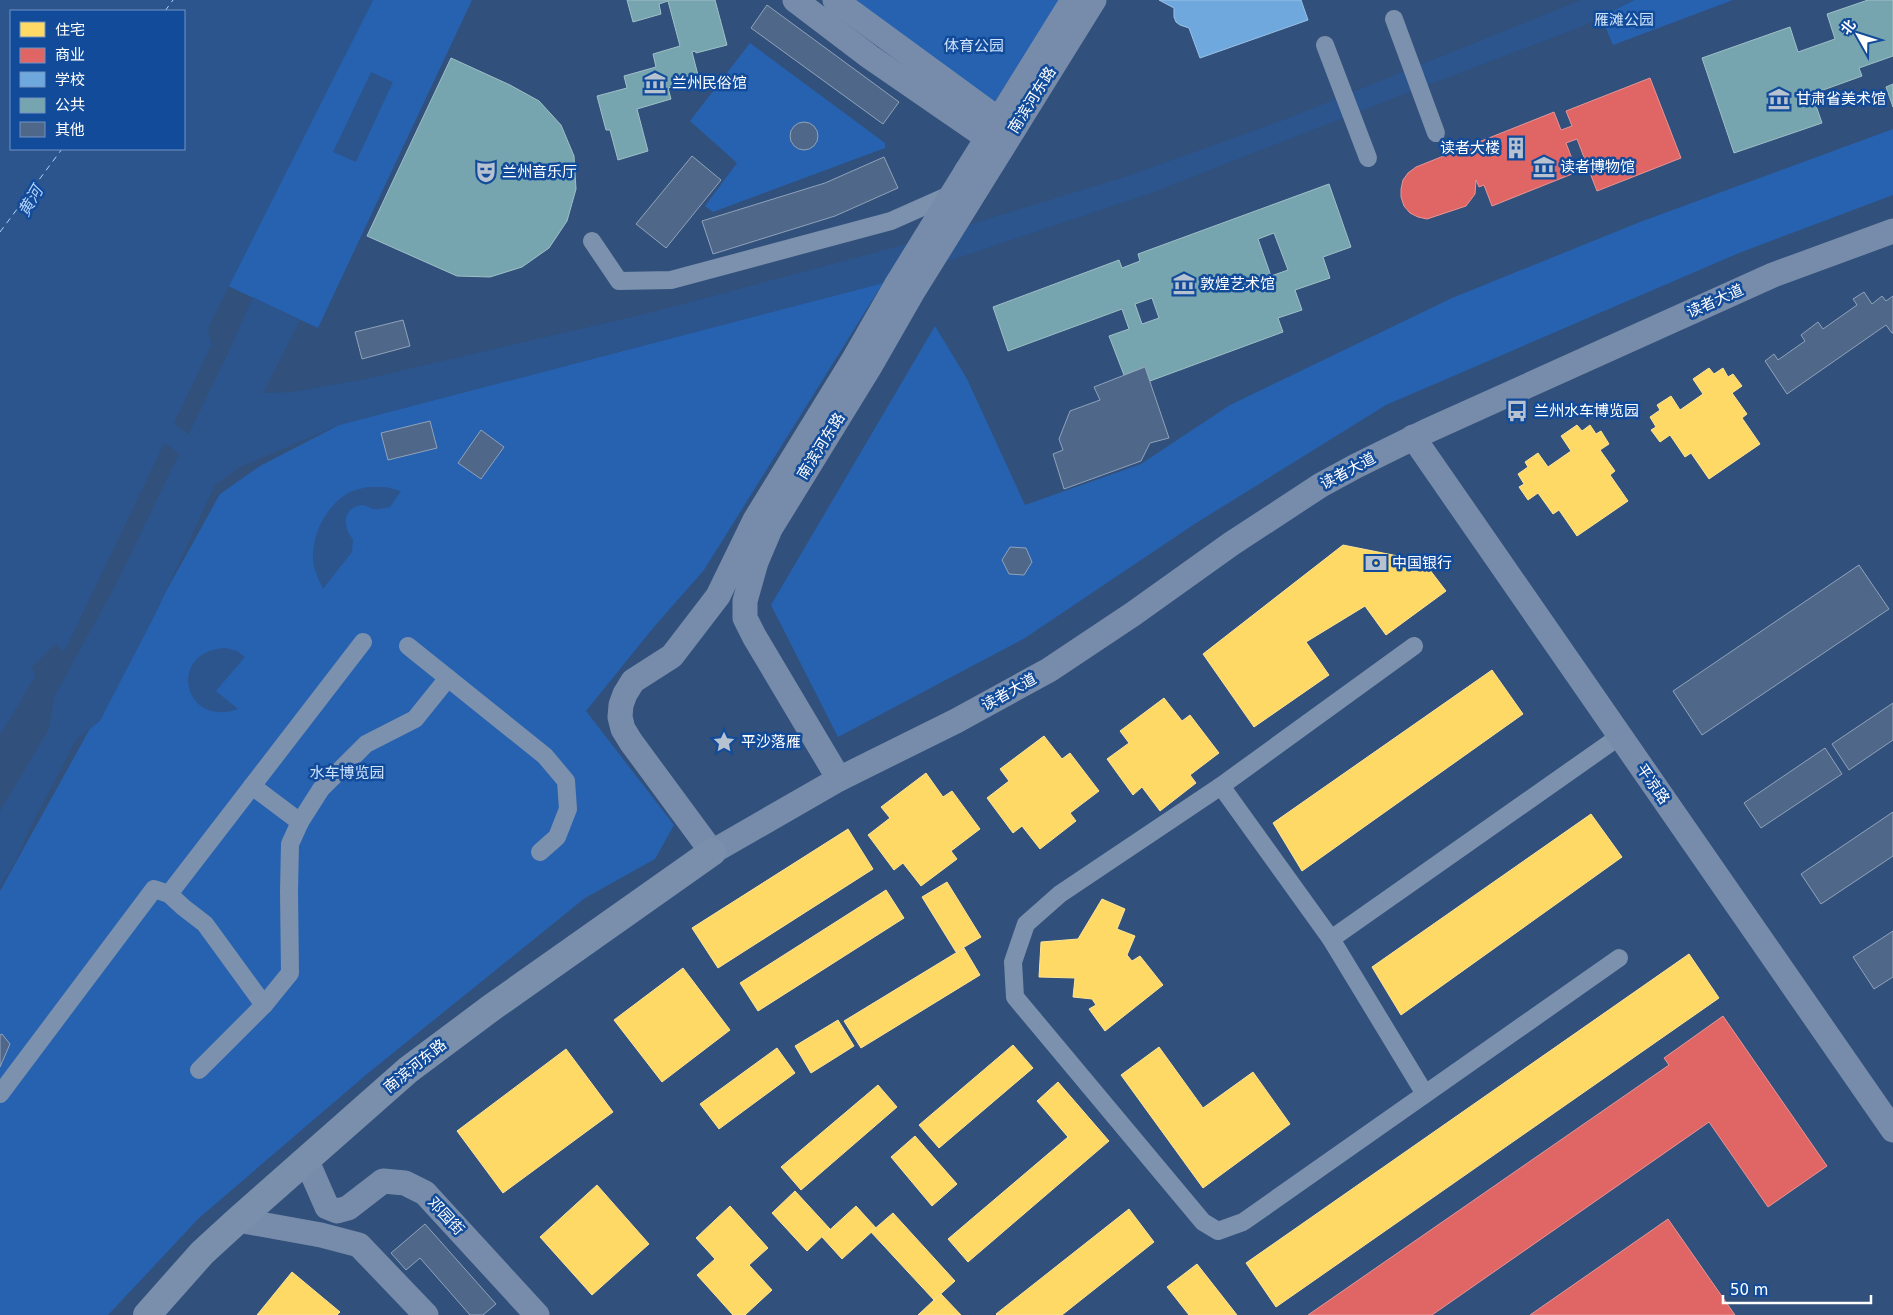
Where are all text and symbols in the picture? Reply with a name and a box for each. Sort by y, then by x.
legend [10,10,185,150]
north arrow [1833,10,1883,60]
park label: 雁滩公园 [1594,11,1654,29]
text: 北 [1837,16,1859,37]
text: 住宅 [55,21,85,39]
park label: 体育公园 [944,37,1004,55]
text: 商业 [55,46,85,64]
street label: 南滨河东路 [1004,63,1060,137]
museum icon: 兰州民俗馆 [642,70,668,96]
text: 学校 [55,71,85,89]
place label: 兰州民俗馆 [672,74,747,92]
museum icon: 甘肃省美术馆 [1766,86,1792,112]
place label: 甘肃省美术馆 [1796,90,1886,108]
text: 公共 [55,96,85,114]
text: 其他 [55,121,85,139]
building icon: 读者大楼 [1503,135,1529,161]
place label: 读者大楼 [1440,139,1500,157]
museum icon: 读者博物馆 [1531,154,1557,180]
place label: 读者博物馆 [1560,158,1635,176]
theatre icon: 兰州音乐厅 [473,159,499,185]
place label: 兰州音乐厅 [502,163,577,181]
water label: 黄河 [14,180,48,220]
museum icon: 敦煌艺术馆 [1171,271,1197,297]
place label: 敦煌艺术馆 [1200,275,1275,293]
street label: 读者大道 [1684,281,1746,321]
bus stop icon: 兰州水车博览园 [1504,398,1530,424]
place label: 兰州水车博览园 [1534,402,1639,420]
street label: 南滨河东路 [793,409,849,483]
street label: 读者大道 [1317,449,1379,493]
bank icon: 中国银行 [1363,550,1389,576]
place label: 中国银行 [1392,554,1452,572]
street label: 读者大道 [978,670,1040,714]
place icon: 平沙落雁 [711,729,737,755]
place label: 平沙落雁 [741,733,801,751]
street label: 平凉路 [1633,760,1673,808]
park label: 水车博览园 [309,764,385,782]
street label: 南滨河东路 [380,1035,450,1097]
street label: 邓园街 [424,1193,468,1239]
scale bar [1723,1272,1870,1304]
text: 50 m [1730,1281,1768,1299]

